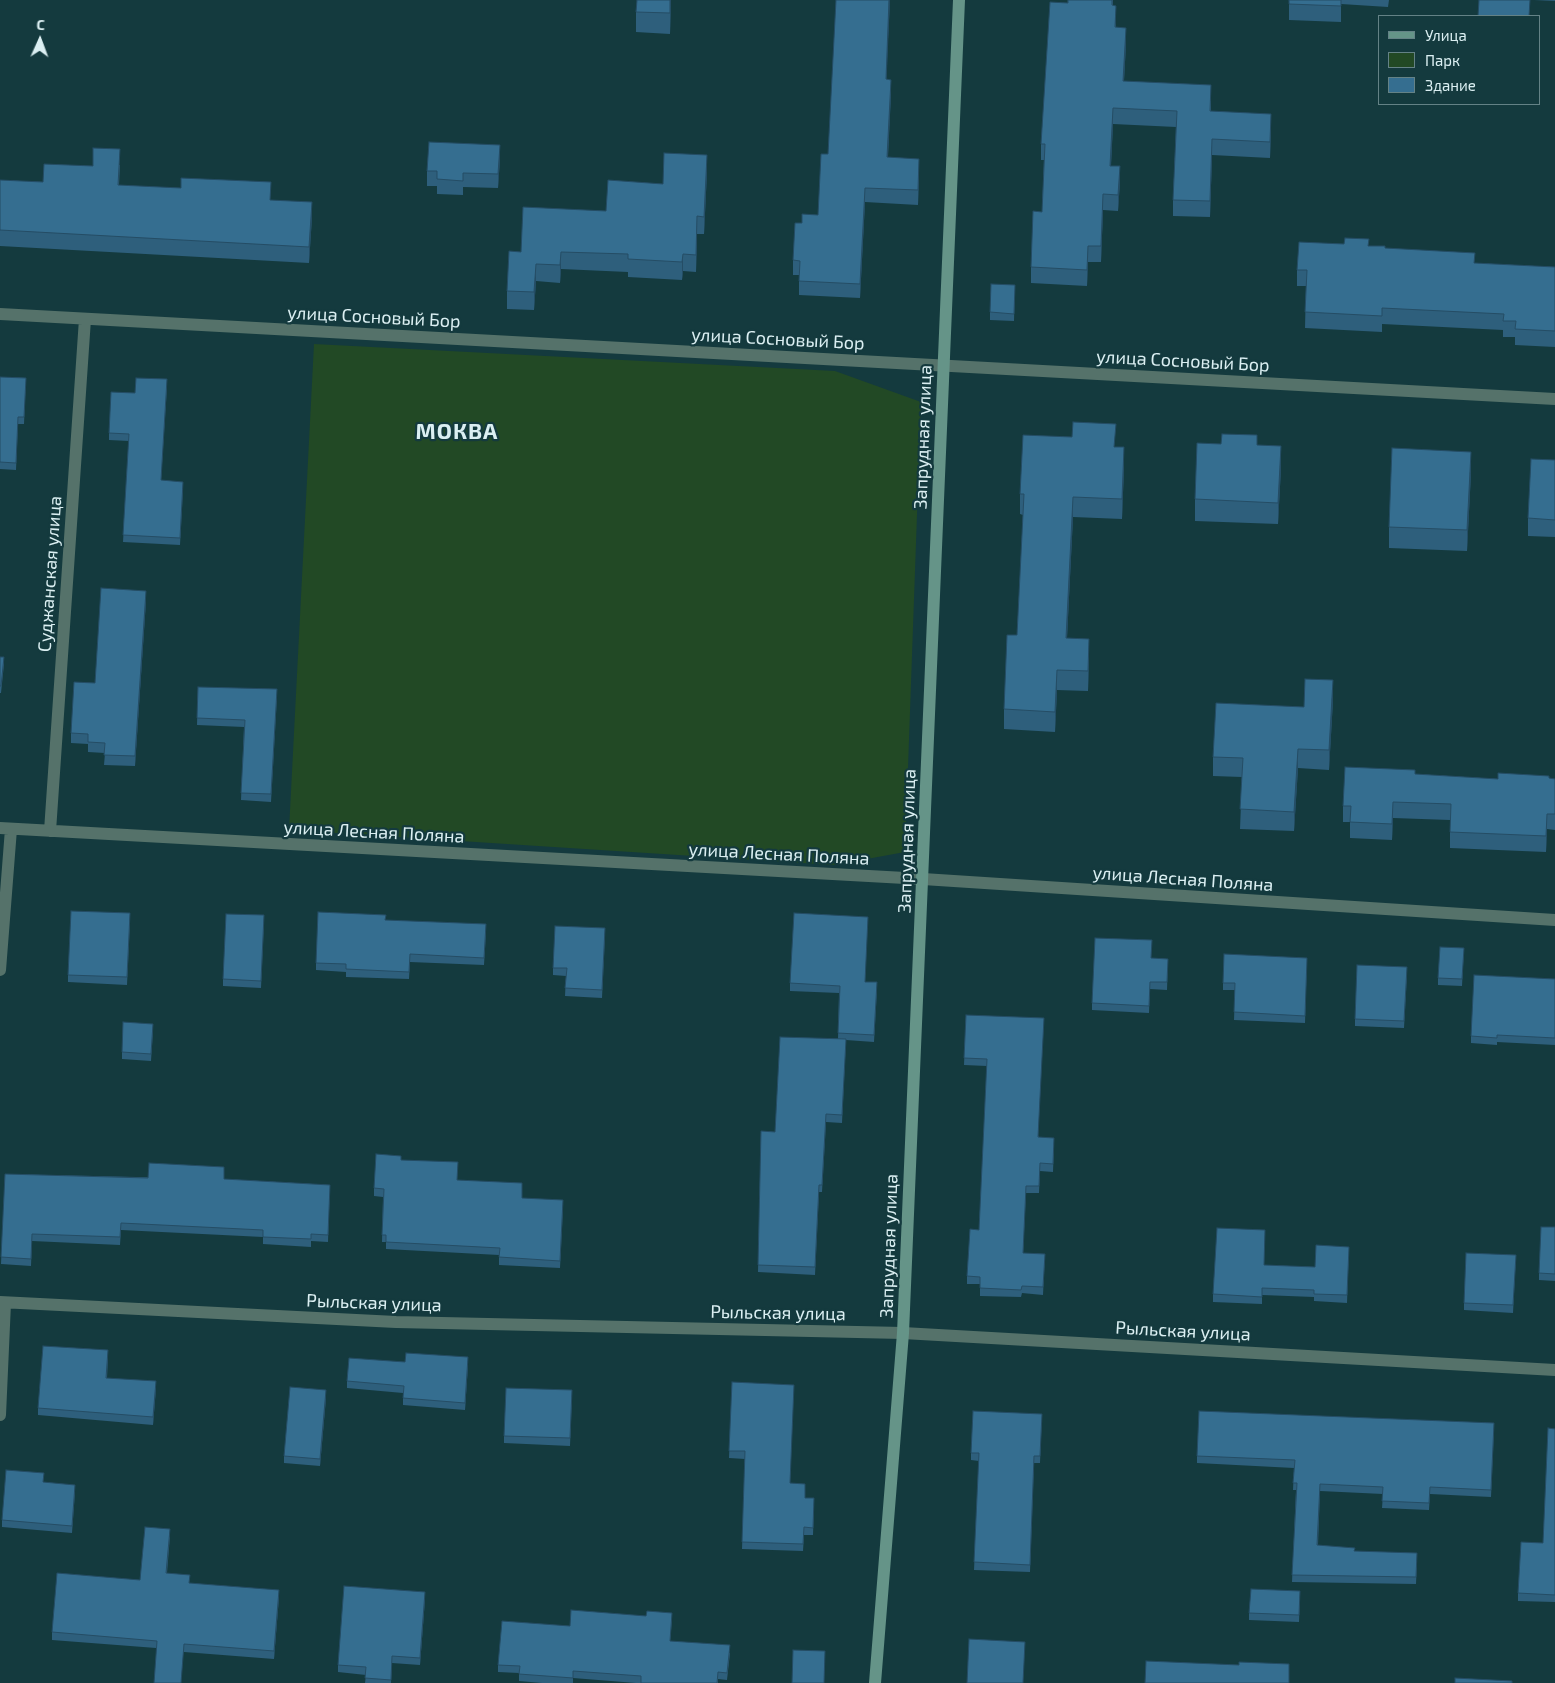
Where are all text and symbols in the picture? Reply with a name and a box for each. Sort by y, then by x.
north arrow [15,15,65,65]
legend [1378,15,1540,105]
text: С [36,16,45,33]
text: Улица [1425,26,1467,44]
text: Парк [1425,51,1460,69]
text: Здание [1425,76,1476,94]
street label: улица Сосновый Бор [287,302,461,332]
street label: улица Сосновый Бор [691,324,865,354]
street label: улица Сосновый Бор [1096,346,1270,376]
street label: Запрудная улица [910,364,936,510]
district label: МОКВА [415,419,499,445]
street label: Суджанская улица [34,495,66,653]
street label: Запрудная улица [894,768,920,914]
street label: улица Лесная Поляна [283,816,465,848]
street label: улица Лесная Поляна [688,838,870,870]
street label: улица Лесная Поляна [1092,862,1274,896]
street label: Запрудная улица [876,1173,902,1319]
street label: Рыльская улица [306,1290,442,1316]
street label: Рыльская улица [710,1301,846,1325]
street label: Рыльская улица [1115,1317,1251,1345]

